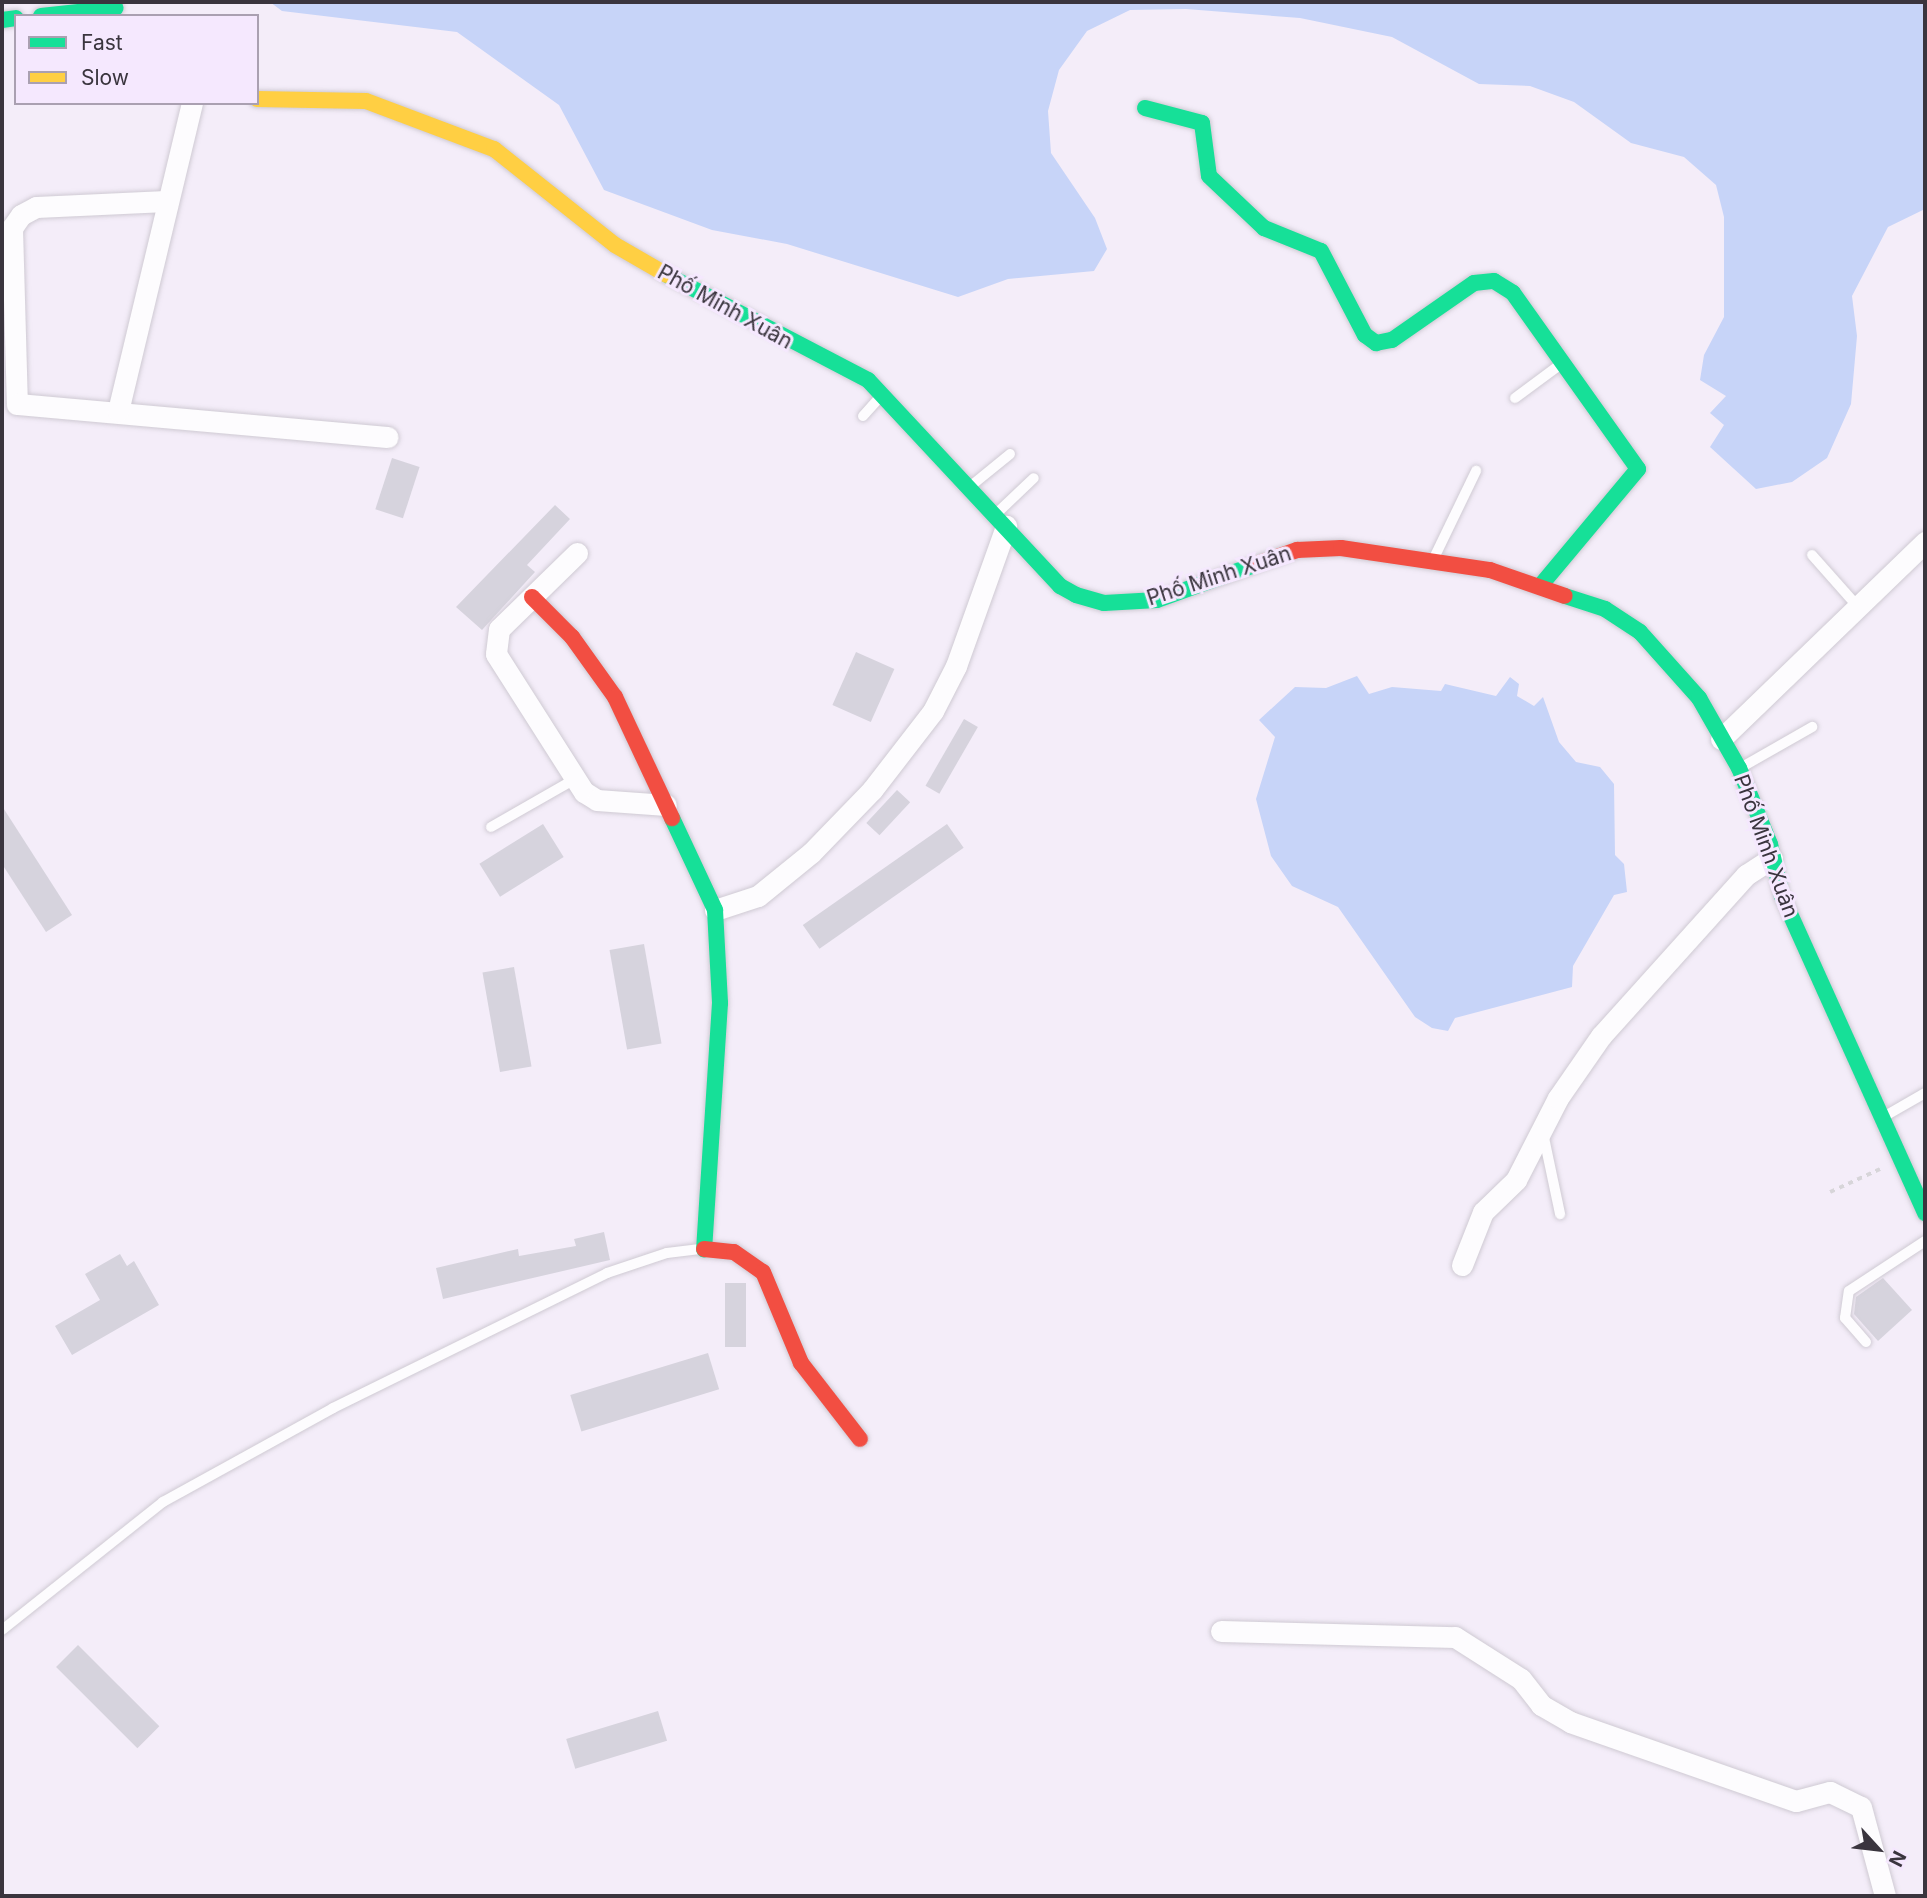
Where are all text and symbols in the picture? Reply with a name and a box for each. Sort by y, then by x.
legend [14,14,259,105]
text: Fast [81,30,123,55]
text: Slow [81,65,129,90]
street label: Phố Minh Xuân [653,260,797,354]
street label: Phố Minh Xuân [1144,541,1294,611]
street label: Phố Minh Xuân [1728,771,1804,921]
north arrow [1843,1814,1913,1884]
text: N [1884,1847,1911,1870]

